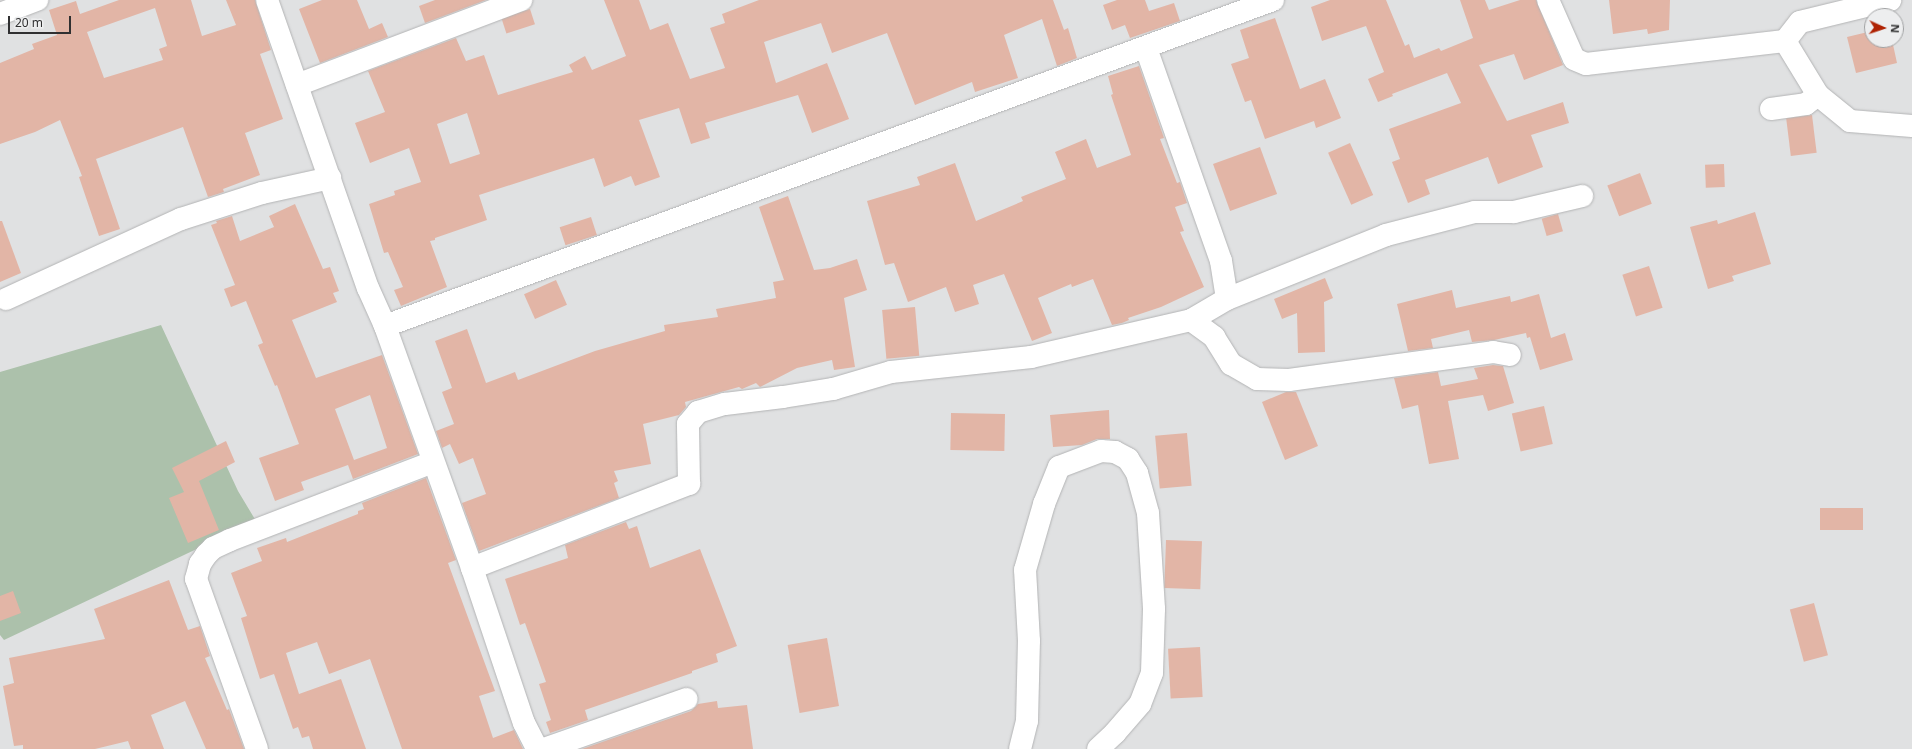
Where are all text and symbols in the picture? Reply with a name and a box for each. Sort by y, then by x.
scale bar [10,8,73,34]
north arrow [1864,8,1904,48]
text: 20 m [15,14,43,31]
text: N [1888,24,1903,33]

